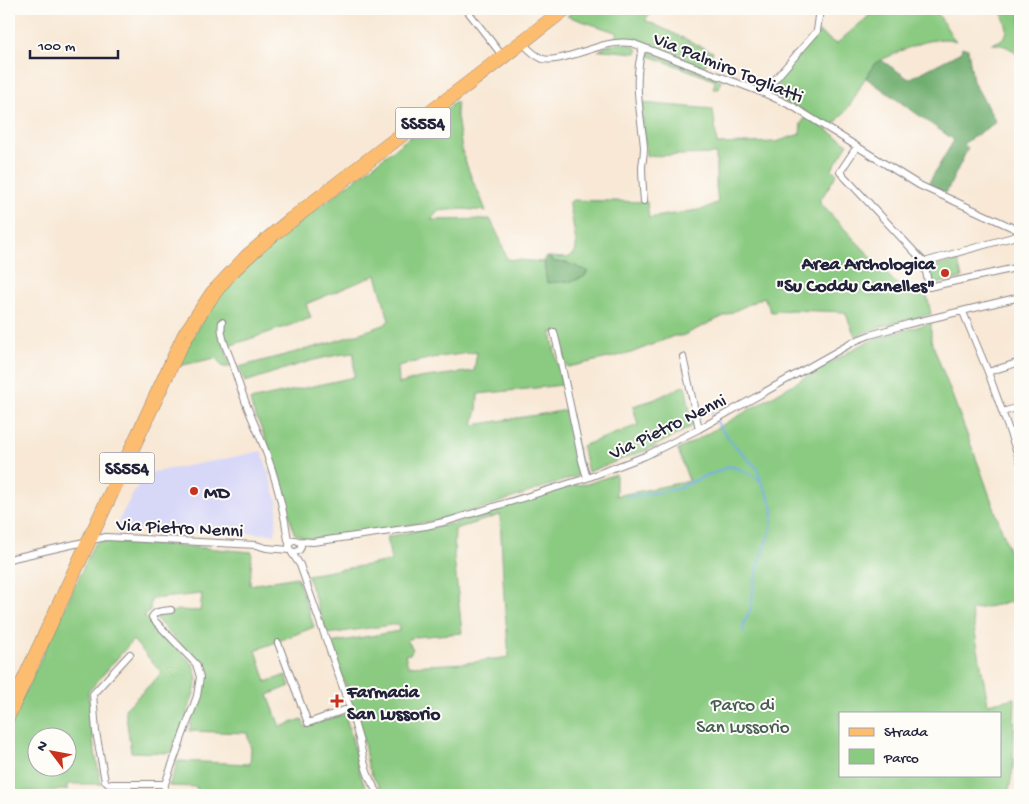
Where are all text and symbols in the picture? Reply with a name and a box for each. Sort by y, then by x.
scale bar [30,28,118,60]
street label: Via Palmiro Togliatti [648,28,806,110]
text: 100 m [37,38,76,56]
road number: SS554 [396,108,450,138]
place label: Area Archologica "Su Coddu Canelles" [776,254,936,299]
marker: Area Archologica "Su Coddu Canelles" [939,267,951,279]
street label: Via Pietro Nenni [605,390,731,467]
road number: SS554 [100,452,154,483]
place label: MD [204,483,230,506]
marker: MD [188,485,200,497]
street label: Via Pietro Nenni [115,515,244,544]
place label: Farmacia San Lussorio [346,682,440,727]
marker: Farmacia San Lussorio [331,695,343,707]
park label: Parco di San Lussorio [696,695,790,740]
legend [839,712,1002,776]
text: Strada [884,724,929,742]
north arrow [28,726,78,776]
text: N [33,738,53,755]
text: Parco [883,750,919,768]

